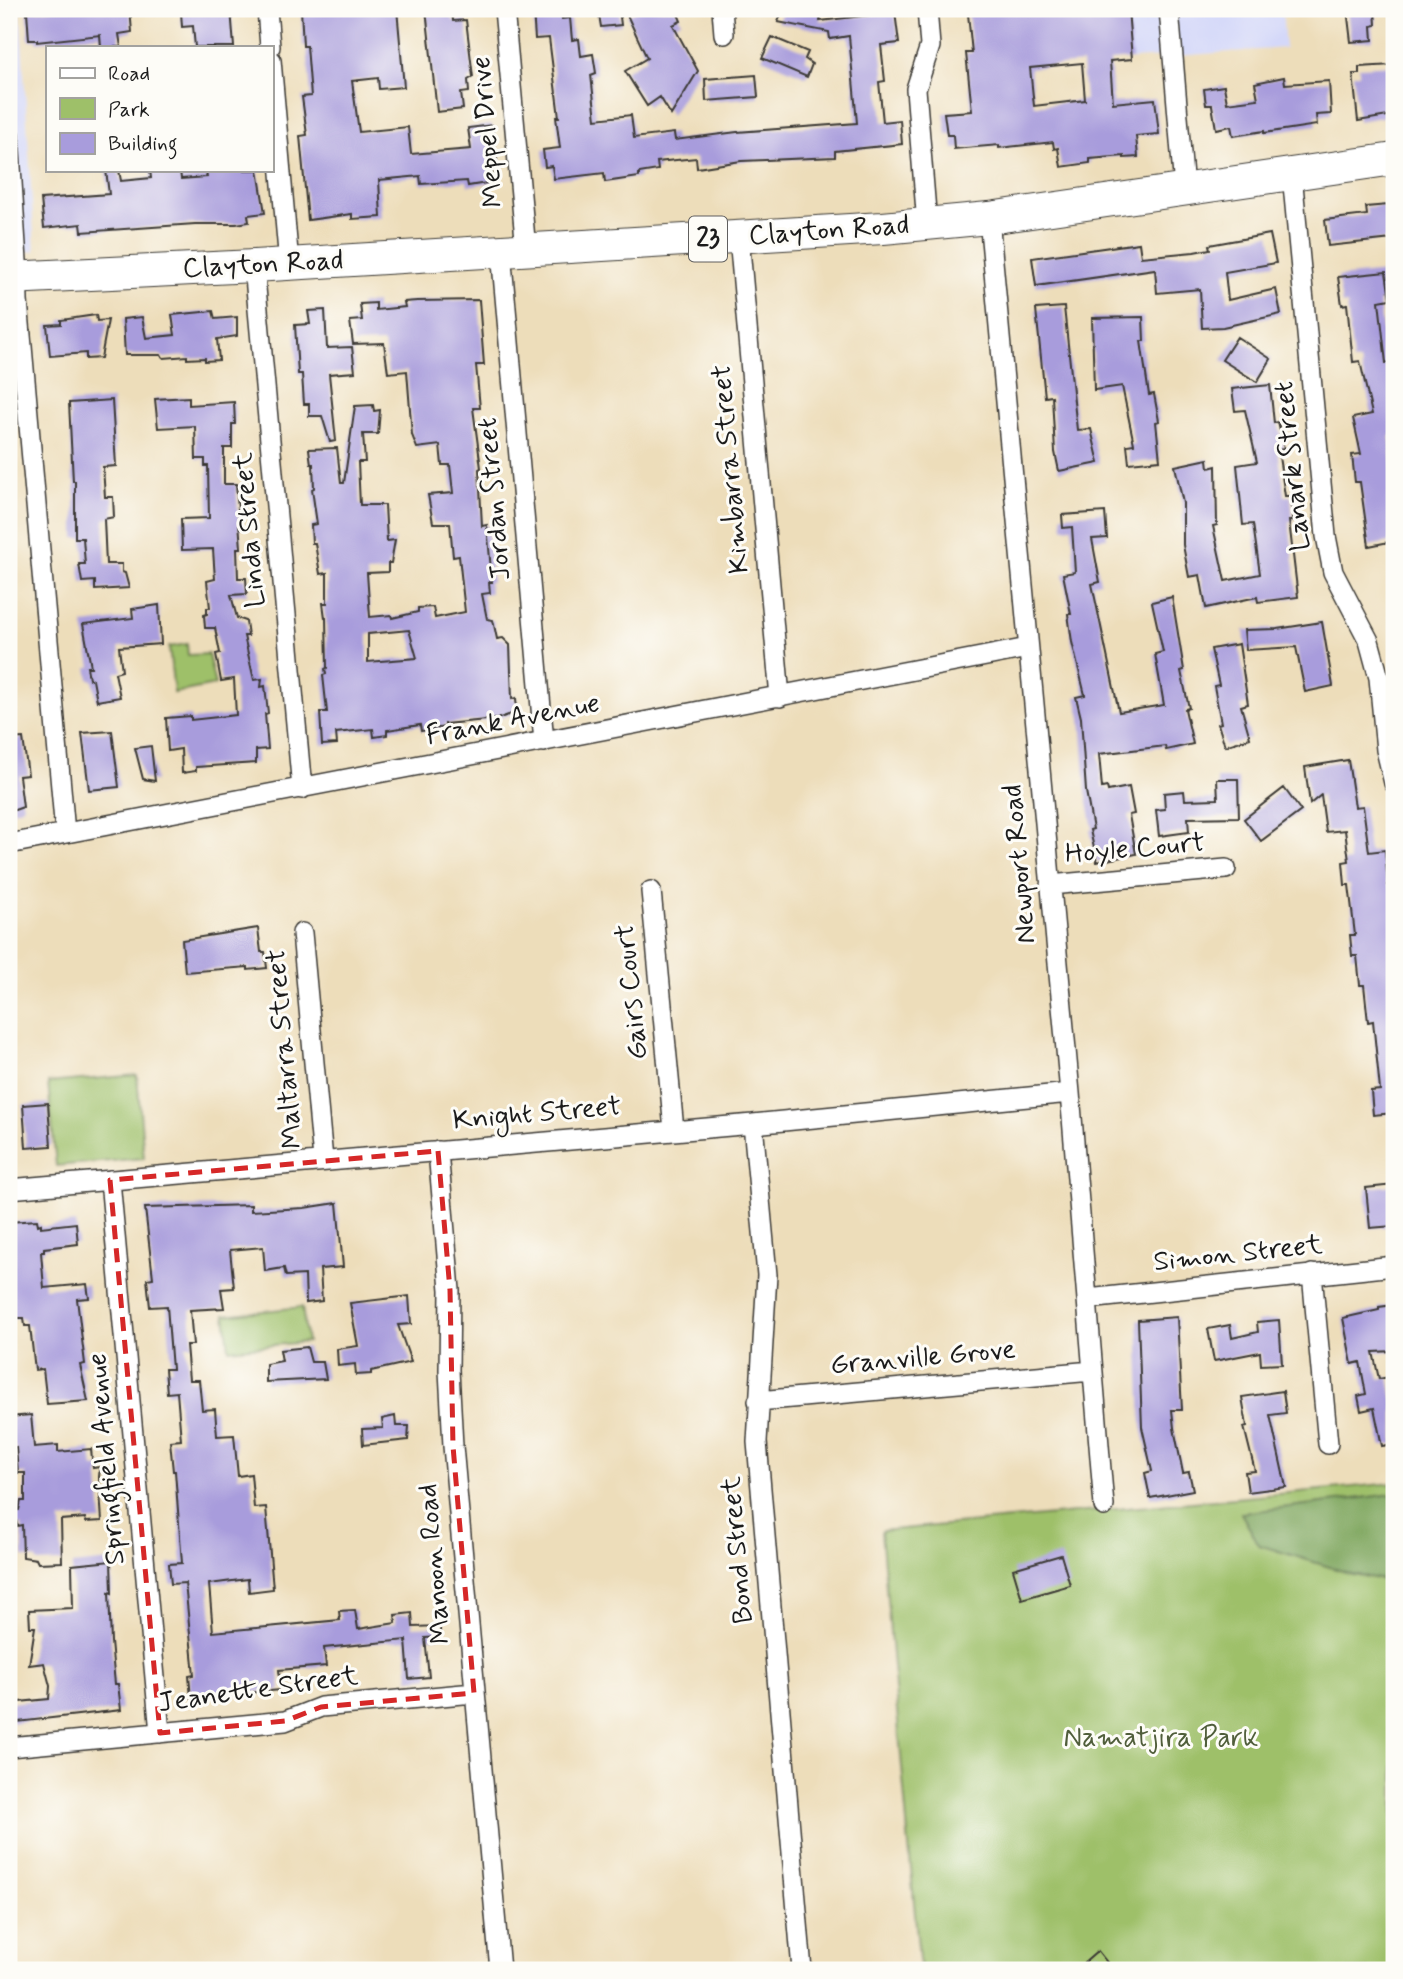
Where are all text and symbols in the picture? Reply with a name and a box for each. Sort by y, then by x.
legend [46,46,273,172]
street label: Meppel Drive [463,55,513,209]
text: Road [108,60,150,88]
text: Park [108,96,150,124]
text: Building [108,130,178,160]
street label: Clayton Road [747,207,911,255]
road number: 23 [689,216,727,262]
street label: Clayton Road [182,242,344,288]
street label: Kimbarra Street [703,363,759,575]
street label: Lanark Street [1266,379,1320,553]
street label: Jordan Street [469,416,521,582]
street label: Linda Street [225,450,275,609]
street label: Frank Avenue [423,685,603,755]
street label: Newport Road [995,783,1045,945]
street label: Hoyle Court [1064,824,1206,874]
street label: Gairs Court [606,922,658,1062]
street label: Maltarra Street [258,947,312,1151]
street label: Knight Street [451,1088,623,1142]
street label: Simon Street [1152,1227,1325,1281]
street label: Granville Grove [829,1331,1017,1385]
street label: Springfield Avenue [79,1351,138,1566]
street label: Bond Street [713,1474,763,1625]
street label: Manoon Road [410,1482,460,1646]
street label: Jeanette Street [156,1658,361,1722]
park label: Namatjira Park [1063,1720,1259,1757]

